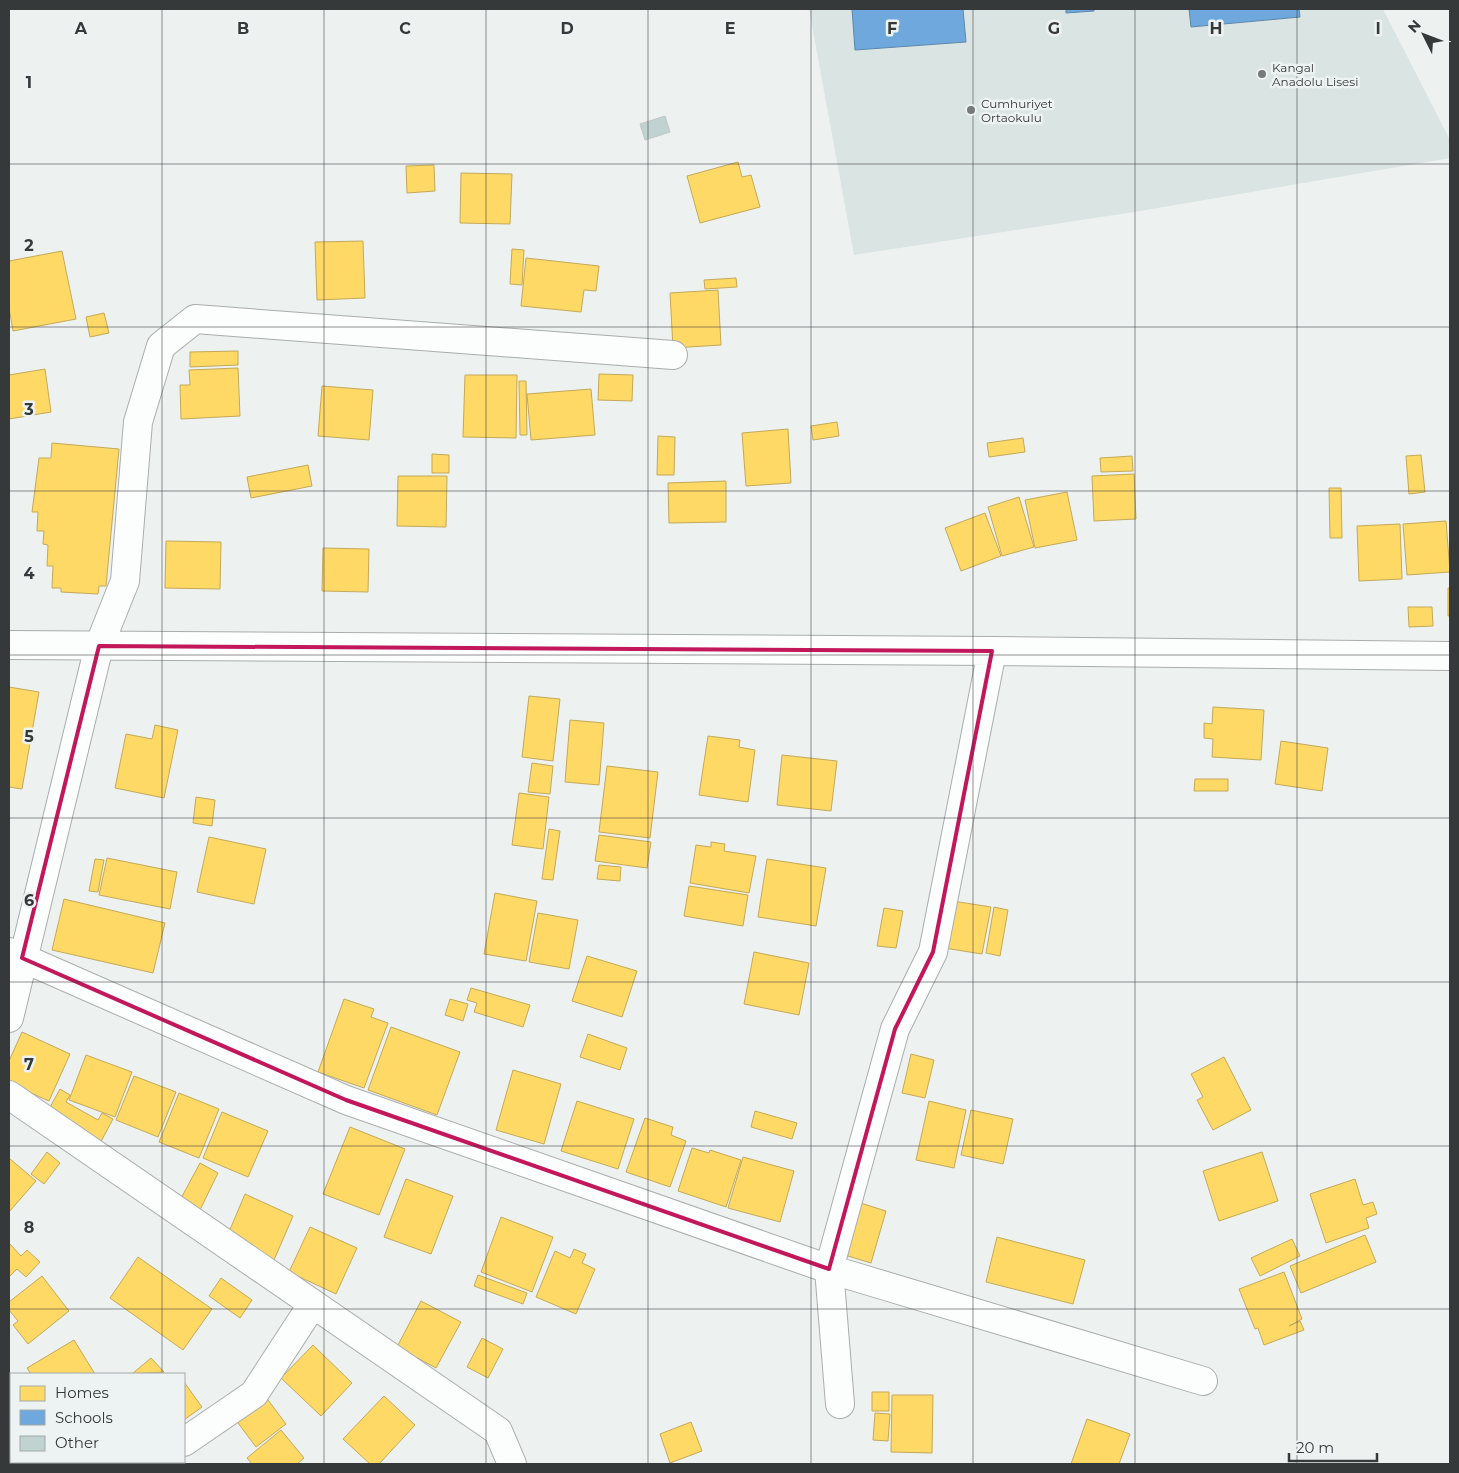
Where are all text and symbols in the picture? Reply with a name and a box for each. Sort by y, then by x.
north arrow [1399,10,1449,60]
text: N [1404,16,1425,37]
text: A [74,19,88,38]
text: B [237,19,249,38]
text: C [399,19,411,38]
text: D [560,19,574,38]
text: E [725,19,735,38]
text: F [887,19,897,38]
text: G [1048,19,1060,38]
text: H [1210,19,1222,38]
text: I [1375,19,1381,38]
place label: Kangal Anadolu Lisesi [1272,60,1358,89]
marker: Kangal Anadolu Lisesi [1256,68,1268,80]
text: 1 [26,73,32,92]
place label: Cumhuriyet Ortaokulu [981,96,1053,125]
marker: Cumhuriyet Ortaokulu [965,104,977,116]
text: 2 [24,236,34,255]
text: 3 [23,400,34,419]
text: 4 [23,564,35,583]
text: 5 [24,727,34,746]
text: 6 [24,891,34,910]
text: 7 [24,1055,34,1074]
text: 8 [24,1218,34,1237]
legend [10,1373,185,1463]
text: Homes [55,1383,109,1402]
text: Schools [55,1408,113,1427]
scale bar [1289,1430,1376,1462]
text: Other [55,1433,99,1452]
text: 20 m [1296,1438,1334,1457]

